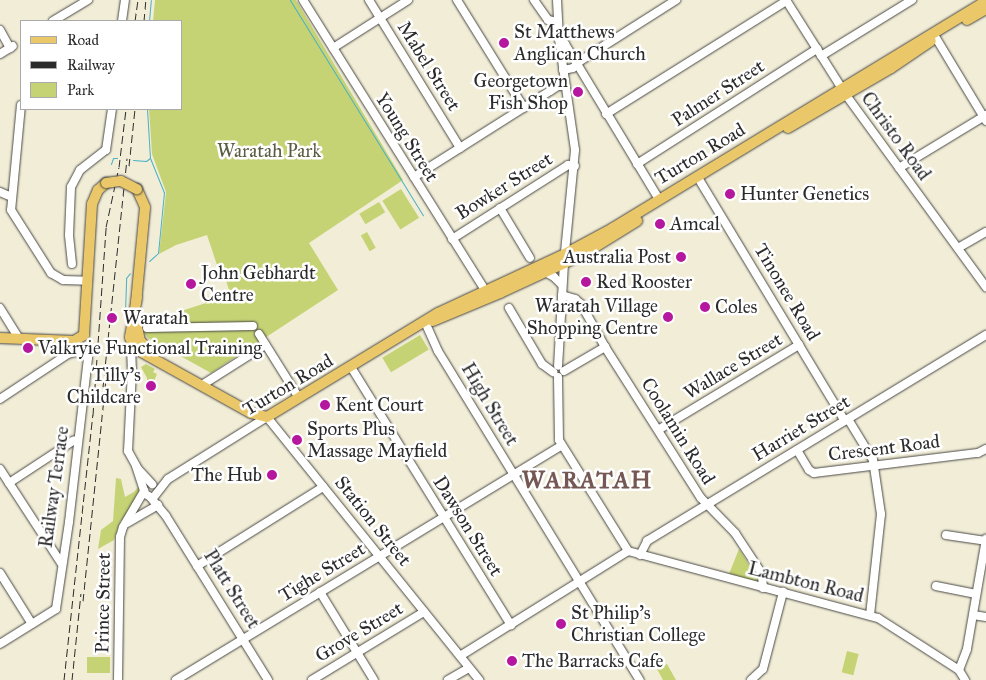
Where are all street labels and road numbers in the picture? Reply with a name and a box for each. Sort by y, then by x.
street label: Mabel Street [393,17,465,115]
street label: Palmer Street [667,55,769,131]
street label: Christo Road [856,87,936,185]
street label: Young Street [371,88,443,186]
street label: Turton Road [651,118,749,190]
street label: Bowker Street [452,147,556,225]
street label: Tinonee Road [749,239,825,345]
street label: Wallace Street [680,328,786,404]
street label: Turton Road [239,349,337,421]
street label: High Street [456,359,524,449]
street label: Coolamin Road [636,373,720,489]
street label: Harriet Street [748,390,854,466]
street label: Railway Terrace [34,425,74,549]
street label: Crescent Road [827,430,941,466]
street label: Station Street [330,472,416,570]
street label: Dawson Street [428,472,508,580]
street label: Tighe Street [275,537,369,607]
street label: Platt Street [199,545,265,633]
street label: Prince Street [91,552,115,654]
street label: Lambton Road [746,557,866,607]
street label: Grove Street [311,597,407,667]

